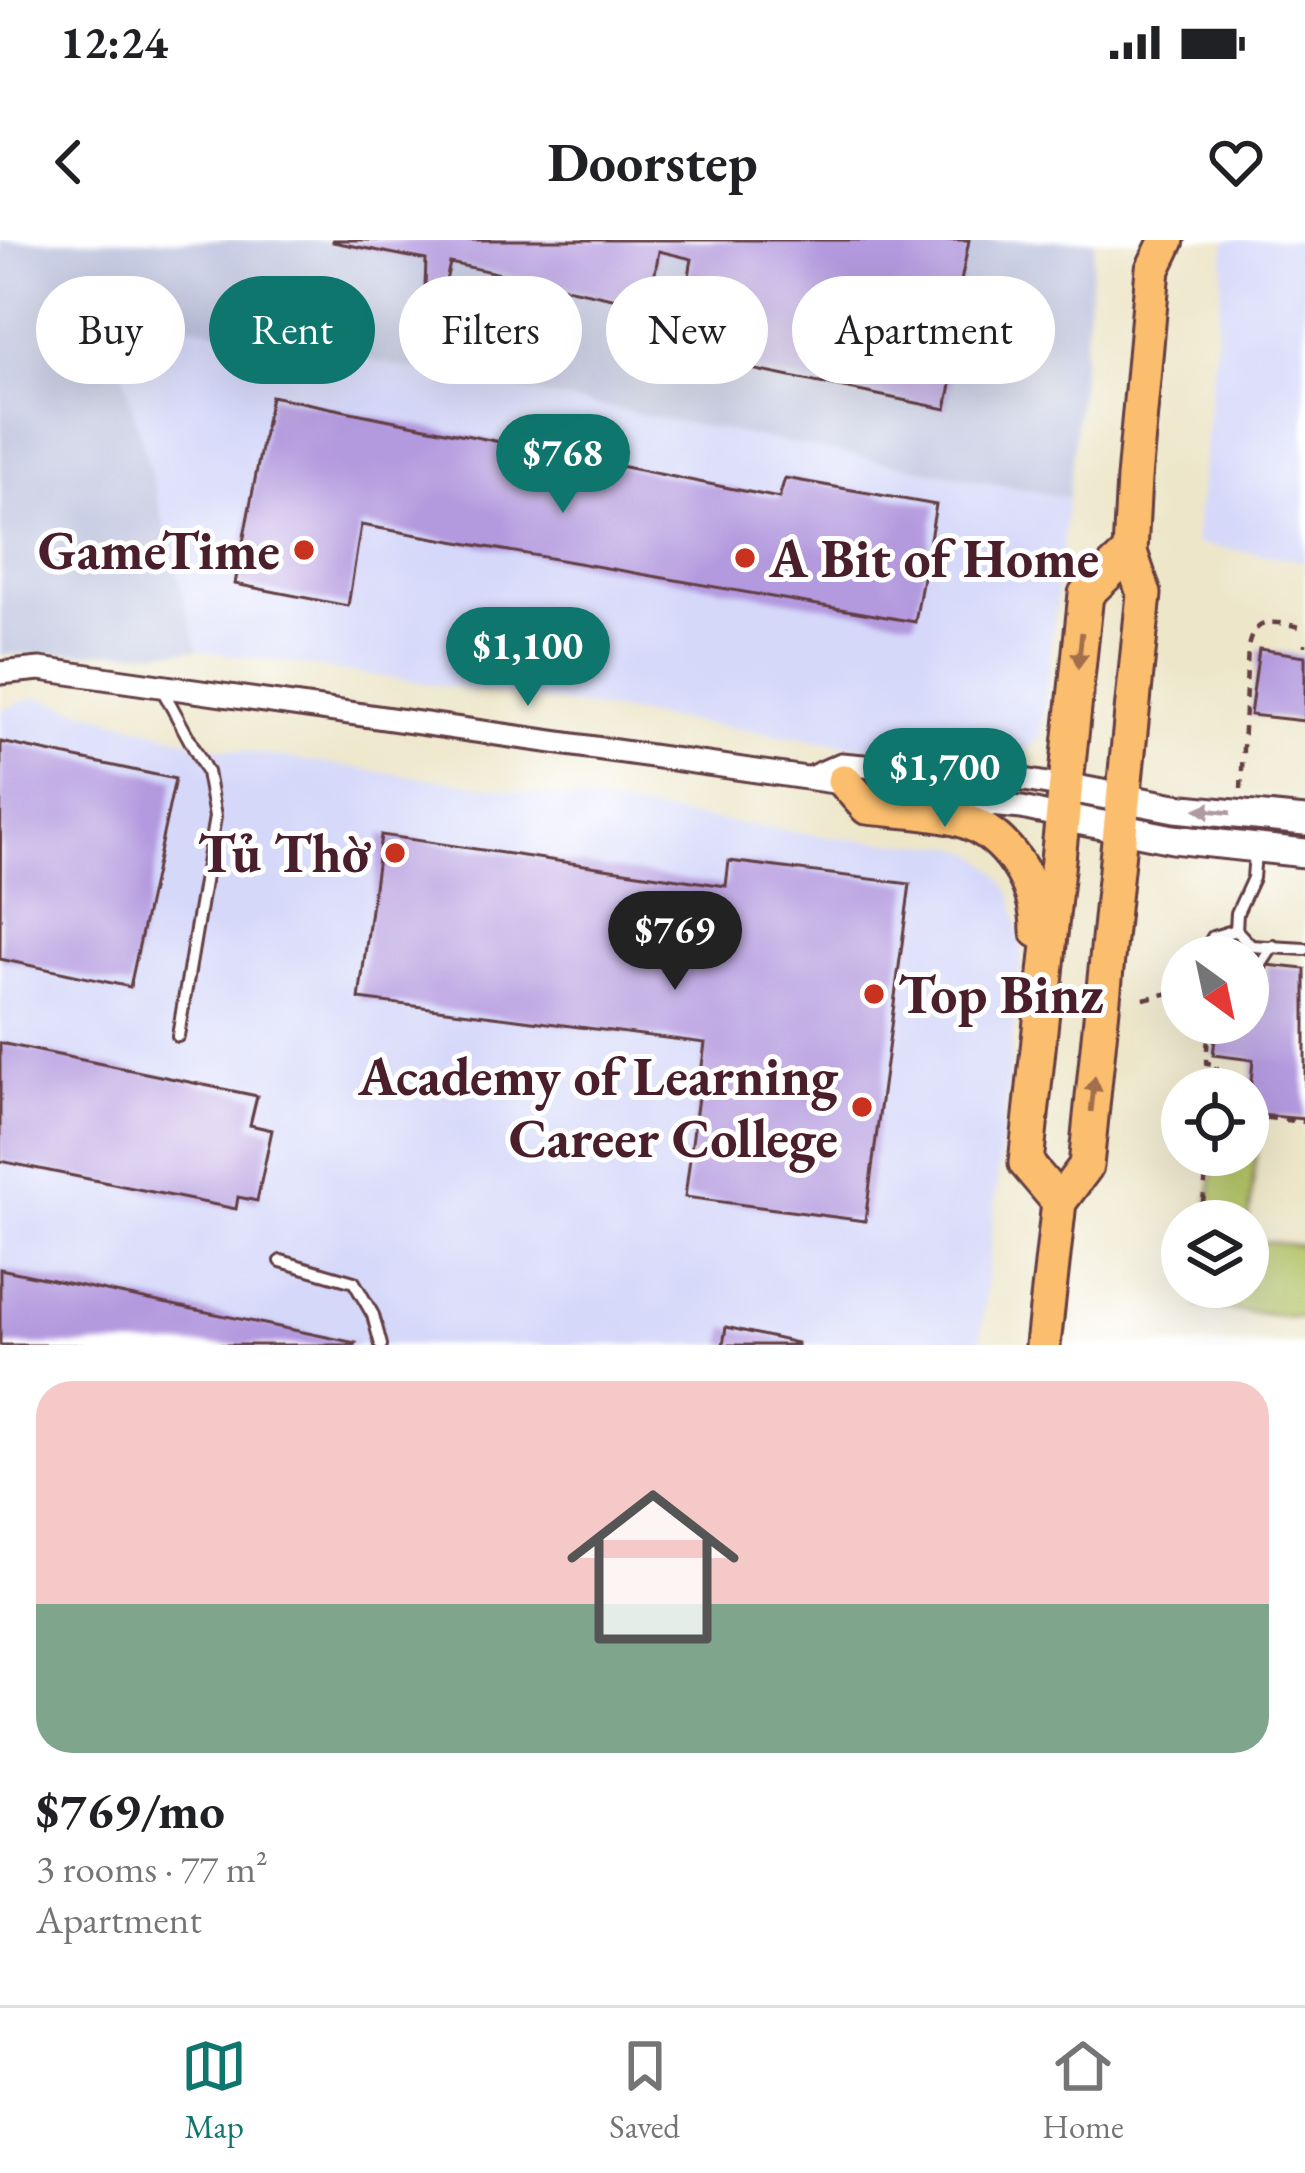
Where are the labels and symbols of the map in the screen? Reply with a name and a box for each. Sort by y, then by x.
pin: $768 [492,414,634,516]
place label: GameTime [38,515,280,585]
place label: A Bit of Home [768,523,1099,593]
marker: GameTime [291,537,317,563]
marker: A Bit of Home [732,545,758,571]
pin: $1,100 [430,607,626,709]
one-way arrow [1070,631,1089,669]
pin: $1,700 [847,728,1043,830]
one-way arrow [1193,802,1231,821]
place label: Tủ Thờ [198,818,372,888]
marker: Tủ Thờ [382,840,408,866]
pin: $769 [604,891,746,993]
north arrow [1161,936,1269,1044]
place label: Top Binz [898,959,1104,1029]
marker: Top Binz [861,981,887,1007]
place label: Academy of Learning Career College [357,1041,839,1173]
one-way arrow [1084,1075,1103,1112]
marker: Academy of Learning Career College [849,1094,875,1120]

